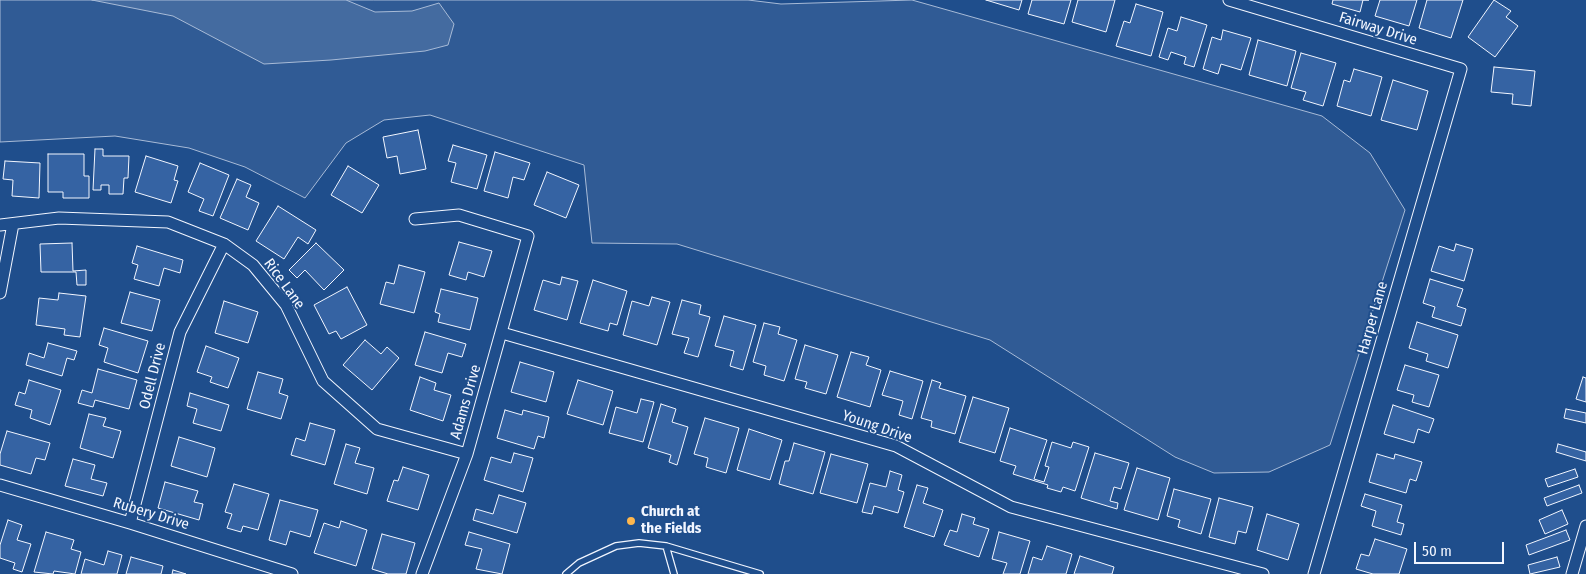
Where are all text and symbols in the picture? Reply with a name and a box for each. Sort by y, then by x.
street label: Fairway Drive [1337,9,1419,49]
street label: Rice Lane [260,255,308,313]
street label: Harper Lane [1354,279,1392,357]
street label: Odell Drive [136,341,170,411]
street label: Adams Drive [447,363,485,441]
street label: Young Drive [840,407,914,447]
street label: Rubery Drive [111,494,191,534]
place label: Church at the Fields [641,503,701,538]
marker: Church at the Fields [625,515,637,527]
scale bar [1416,532,1506,564]
text: 50 m [1422,542,1452,560]

